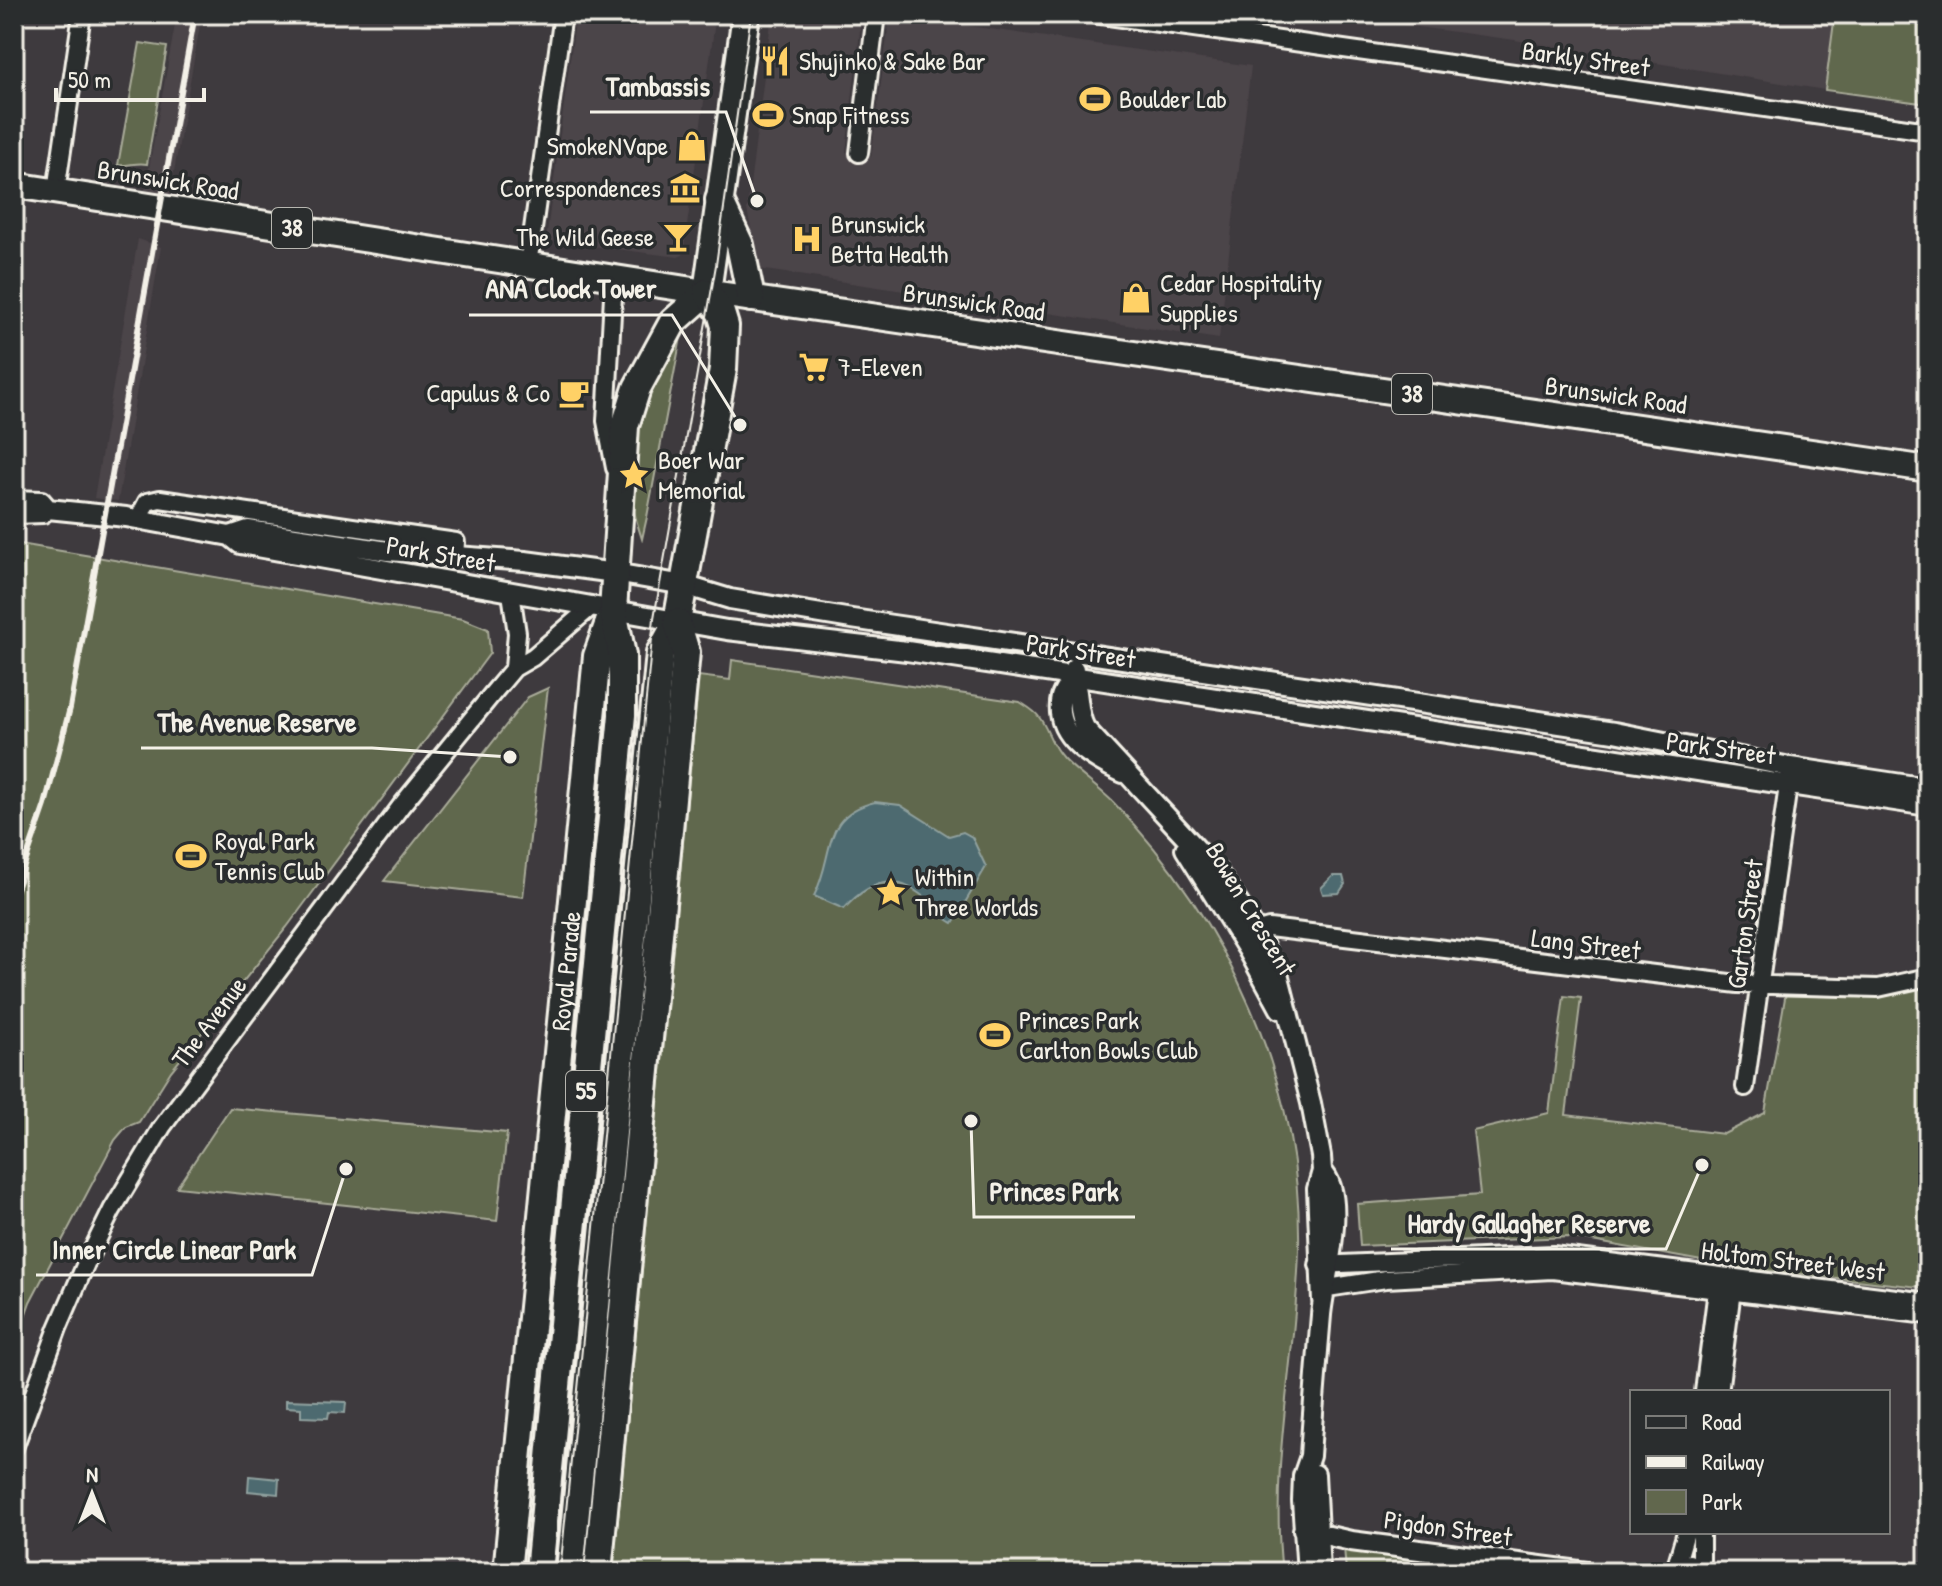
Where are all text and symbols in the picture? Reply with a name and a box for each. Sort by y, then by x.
street label: Barkly Street [1520,32,1653,85]
place label: Shujinko & Sake Bar [799,43,986,78]
restaurant icon: Shujinko & Sake Bar [758,44,792,78]
scale bar [56,52,204,102]
callout: Tambassis [590,60,726,112]
text: 50 m [68,63,111,95]
text: Tambassis [605,67,710,105]
place label: Boulder Lab [1119,81,1227,116]
sports icon: Boulder Lab [1078,82,1112,116]
place label: Snap Fitness [792,97,910,132]
sports icon: Snap Fitness [751,98,785,132]
place label: SmokeNVape [547,128,668,163]
shop icon: SmokeNVape [675,129,709,163]
street label: Brunswick Road [95,151,241,208]
place label: Correspondences [500,170,661,205]
museum icon: Correspondences [668,171,702,205]
place label: Brunswick Betta Health [831,206,948,271]
road number: 38 [272,208,312,248]
place label: The Wild Geese [516,219,654,254]
bar icon: The Wild Geese [661,220,695,254]
hospital icon: Brunswick Betta Health [790,222,824,256]
callout: ANA Clock Tower [469,263,672,315]
place label: Cedar Hospitality Supplies [1160,265,1322,330]
text: ANA Clock Tower [486,269,657,307]
street label: Brunswick Road [901,274,1047,329]
shop icon: Cedar Hospitality Supplies [1119,281,1153,315]
place label: 7-Eleven [838,349,923,384]
supermarket icon: 7-Eleven [797,350,831,384]
street label: Brunswick Road [1543,367,1689,422]
road number: 38 [1392,374,1432,414]
place label: Capulus & Co [426,375,550,410]
cafe icon: Capulus & Co [557,376,591,410]
place label: Boer War Memorial [658,442,745,507]
place icon: Boer War Memorial [617,458,651,492]
street label: Park Street [384,527,499,580]
street label: Park Street [1024,625,1139,677]
callout: The Avenue Reserve [141,696,372,748]
text: The Avenue Reserve [157,703,357,741]
street label: Park Street [1664,723,1779,773]
place label: Royal Park Tennis Club [215,823,325,888]
street label: Bowen Crescent [1198,836,1305,983]
sports icon: Royal Park Tennis Club [174,839,208,873]
street label: Garton Street [1718,856,1771,991]
place label: Within Three Worlds [915,859,1038,924]
place icon: Within Three Worlds [874,875,908,909]
street label: Royal Parade [542,909,589,1032]
street label: Lang Street [1529,919,1644,968]
street label: The Avenue [163,969,254,1074]
place label: Princes Park Carlton Bowls Club [1019,1002,1198,1067]
sports icon: Princes Park Carlton Bowls Club [978,1018,1012,1052]
road number: 55 [566,1071,606,1111]
callout: Princes Park [974,1165,1135,1217]
text: Princes Park [989,1172,1119,1210]
callout: Hardy Gallagher Reserve [1391,1197,1666,1249]
text: Hardy Gallagher Reserve [1407,1204,1651,1243]
callout: Inner Circle Linear Park [36,1223,312,1275]
text: Inner Circle Linear Park [52,1230,296,1268]
street label: Holtom Street West [1699,1232,1888,1289]
legend [1630,1390,1890,1534]
text: Road [1702,1405,1741,1437]
text: Railway [1702,1445,1765,1477]
north arrow [52,1454,132,1534]
text: N [86,1459,98,1489]
text: Park [1702,1485,1742,1517]
street label: Pigdon Street [1382,1501,1515,1554]

